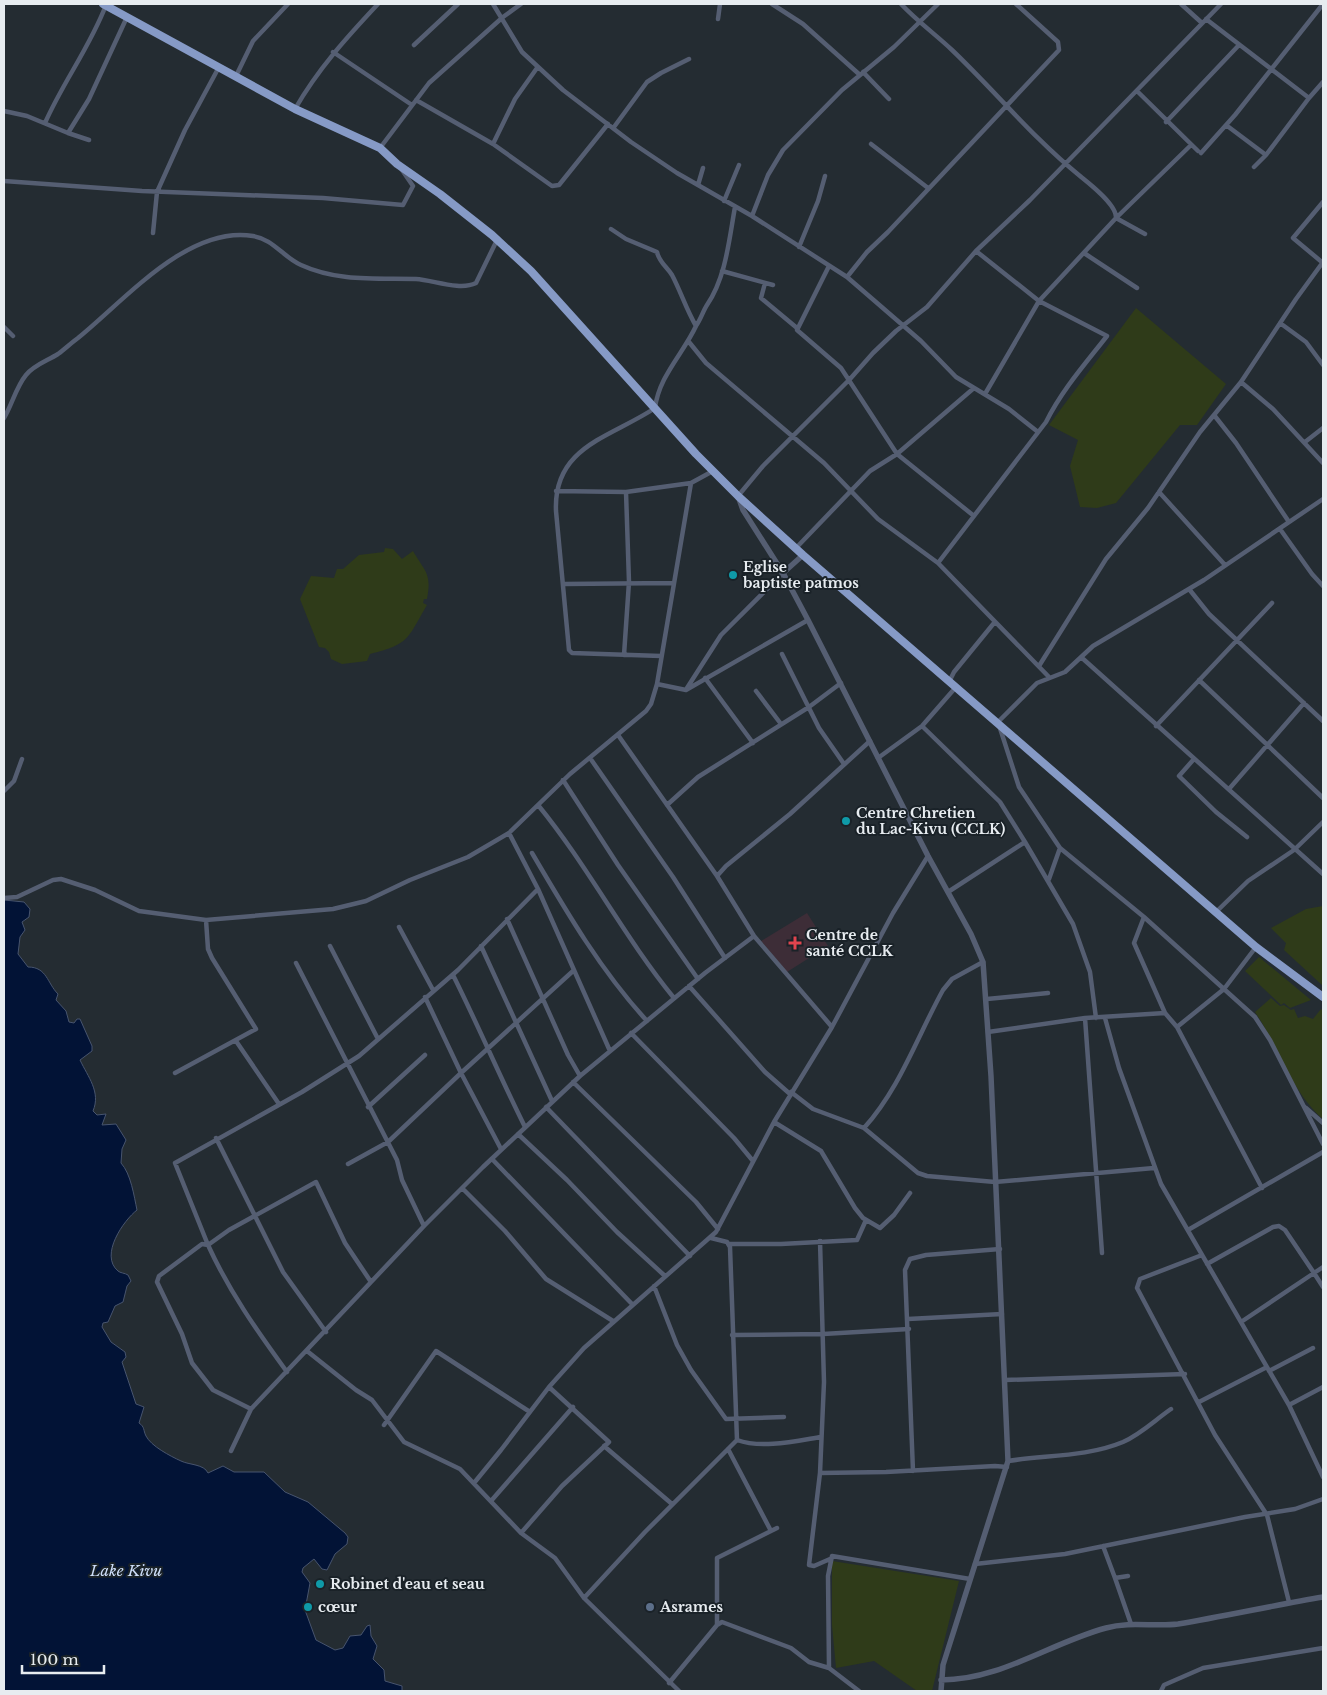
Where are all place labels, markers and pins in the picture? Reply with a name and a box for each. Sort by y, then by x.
place label: Eglise baptiste patmos [742,558,859,592]
marker: Eglise baptiste patmos [727,569,739,581]
place label: Centre Chretien du Lac-Kivu (CCLK) [856,804,1005,838]
marker: Centre Chretien du Lac-Kivu (CCLK) [840,815,852,827]
place label: Centre de santé CCLK [806,926,894,960]
marker: Centre de santé CCLK [788,936,802,950]
place label: Robinet d'eau et seau [330,1575,485,1593]
marker: Robinet d'eau et seau [314,1578,326,1590]
place label: cœur [318,1598,357,1616]
place label: Asrames [659,1598,724,1616]
marker: cœur [302,1601,314,1613]
marker: Asrames [644,1601,656,1613]

